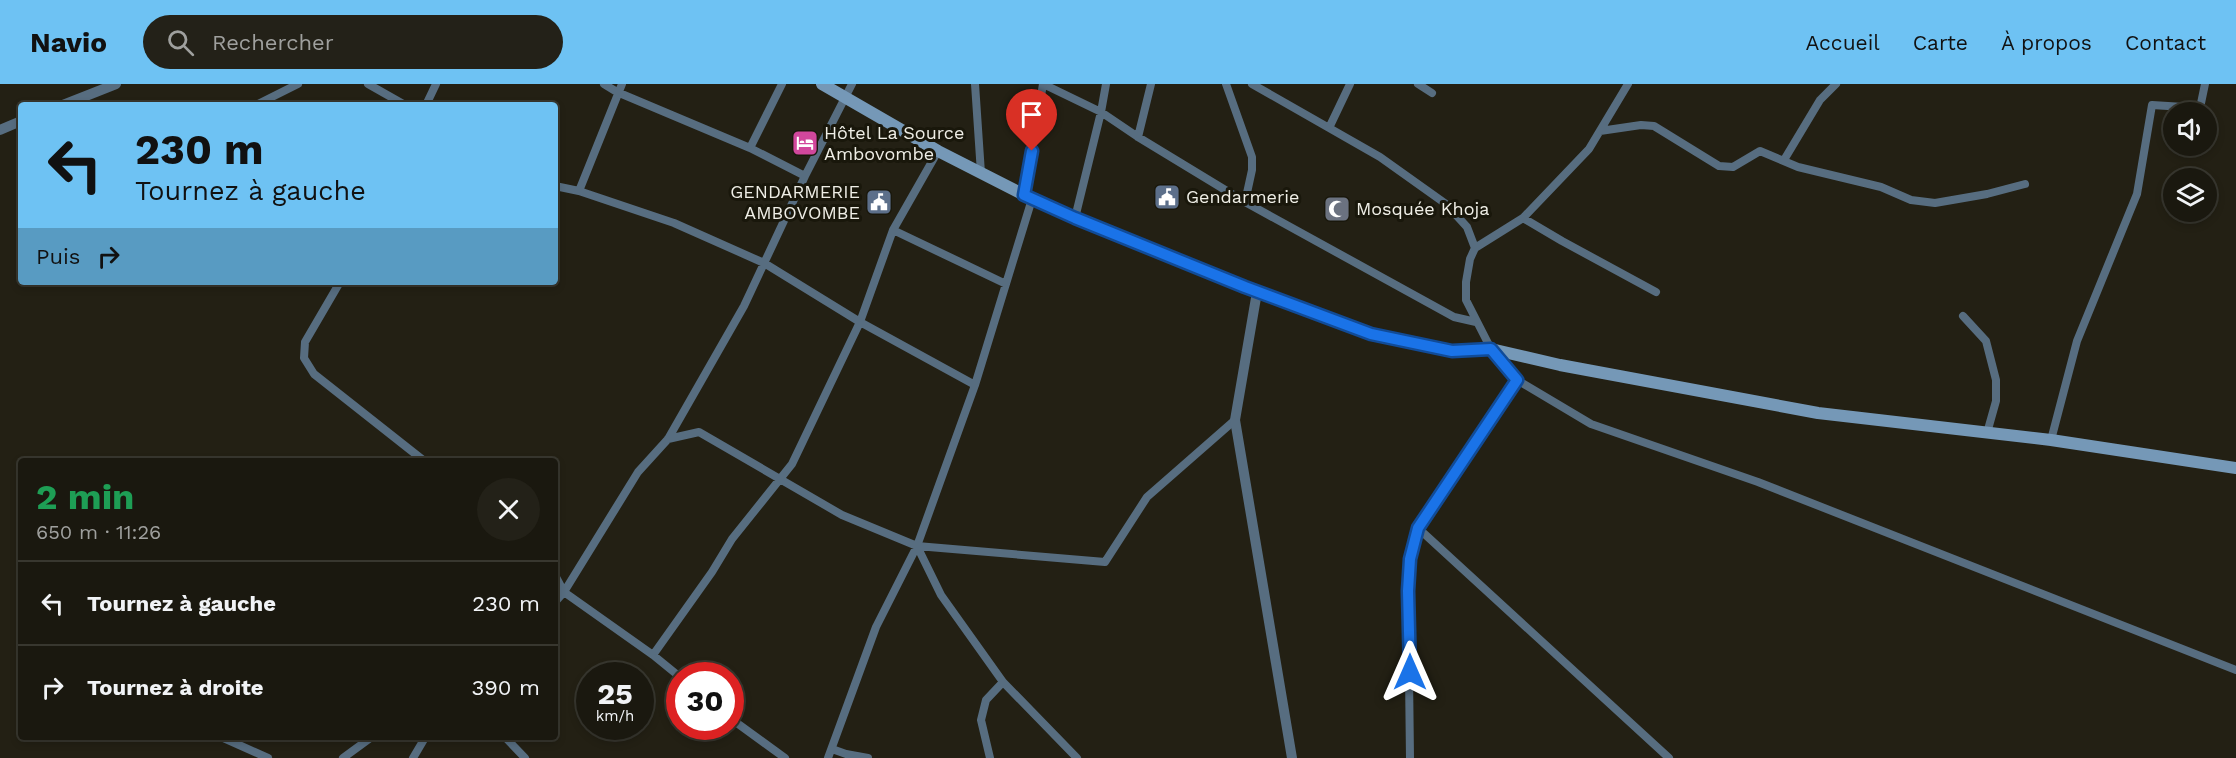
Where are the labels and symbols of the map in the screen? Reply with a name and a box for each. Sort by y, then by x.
pin [1006,89,1057,151]
place label: Hôtel La Source Ambovombe [824,122,964,164]
hotel icon: Hôtel La Source Ambovombe [790,128,820,158]
place label: GENDARMERIE AMBOVOMBE [730,181,860,223]
public building icon: Gendarmerie [1152,182,1182,212]
place label: Gendarmerie [1186,186,1299,207]
public building icon: GENDARMERIE AMBOVOMBE [864,187,894,217]
mosque icon: Mosquée Khoja [1322,194,1352,224]
place label: Mosquée Khoja [1356,198,1490,219]
position arrow [1378,640,1442,704]
speed limit sign: 30 [666,662,744,740]

